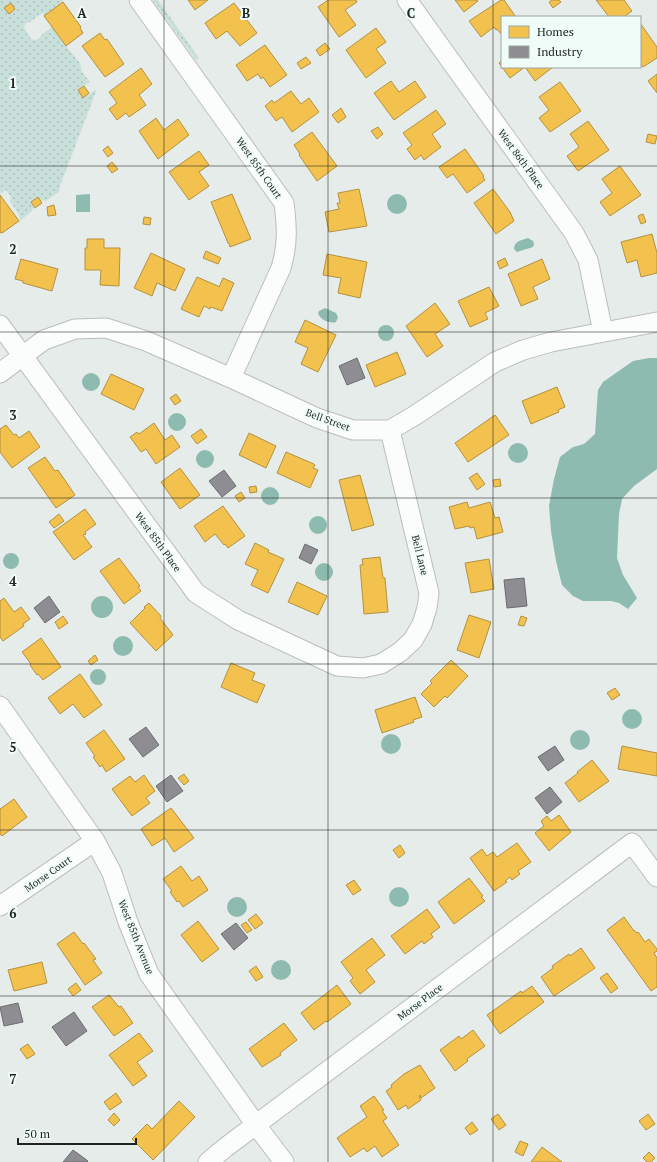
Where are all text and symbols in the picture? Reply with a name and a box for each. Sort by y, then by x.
text: A [77,4,87,22]
text: B [242,4,250,22]
text: C [407,4,415,22]
legend [501,16,641,68]
text: Homes [537,24,574,39]
text: Industry [537,44,583,59]
text: 1 [9,74,17,92]
street label: West 86th Place [495,127,547,191]
street label: West 85th Court [233,135,285,201]
text: 2 [9,240,17,258]
text: 3 [9,406,17,424]
street label: Bell Street [304,406,352,434]
street label: West 85th Place [132,510,184,574]
street label: Bell Lane [409,533,431,577]
text: 4 [9,572,17,590]
text: 5 [9,738,17,756]
street label: Morse Court [22,853,74,895]
street label: West 85th Avenue [115,898,157,976]
text: 6 [9,904,17,922]
street label: Morse Place [395,981,445,1023]
text: 7 [9,1070,17,1088]
scale bar [18,1120,136,1146]
text: 50 m [24,1126,51,1141]

